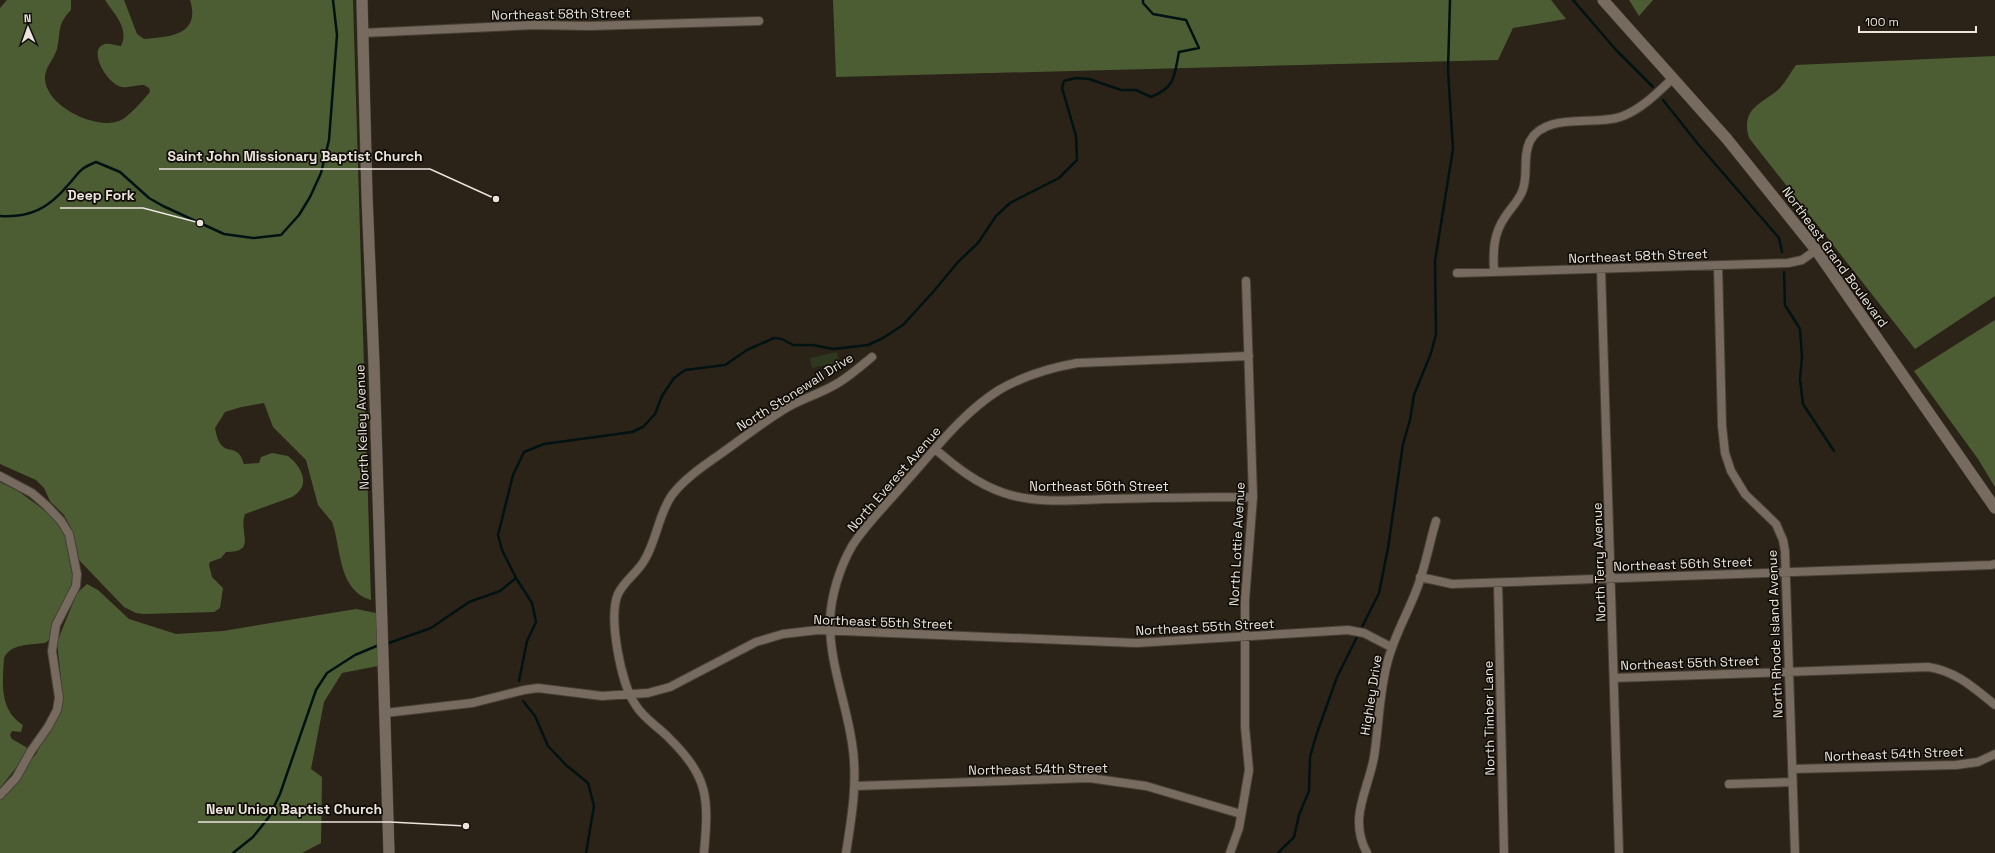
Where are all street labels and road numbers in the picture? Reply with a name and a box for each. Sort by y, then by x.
street label: Northeast 58th Street [491,4,631,24]
street label: Northeast Grand Boulevard [1778,183,1892,331]
street label: Northeast 58th Street [1568,245,1708,267]
street label: North Stonewall Drive [733,349,857,435]
street label: North Kelley Avenue [351,364,373,490]
street label: North Everest Avenue [843,423,945,535]
street label: Northeast 56th Street [1029,478,1169,495]
street label: North Lottie Avenue [1225,482,1249,606]
street label: North Terry Avenue [1588,502,1610,622]
street label: North Rhode Island Avenue [1764,549,1786,719]
street label: Northeast 56th Street [1613,553,1753,575]
street label: Northeast 55th Street [813,611,953,633]
street label: Northeast 55th Street [1135,615,1275,639]
street label: Northeast 55th Street [1620,652,1760,674]
street label: Highley Drive [1356,653,1386,737]
street label: North Timber Lane [1479,660,1499,776]
street label: Northeast 54th Street [1824,743,1964,765]
street label: Northeast 54th Street [968,759,1108,779]

